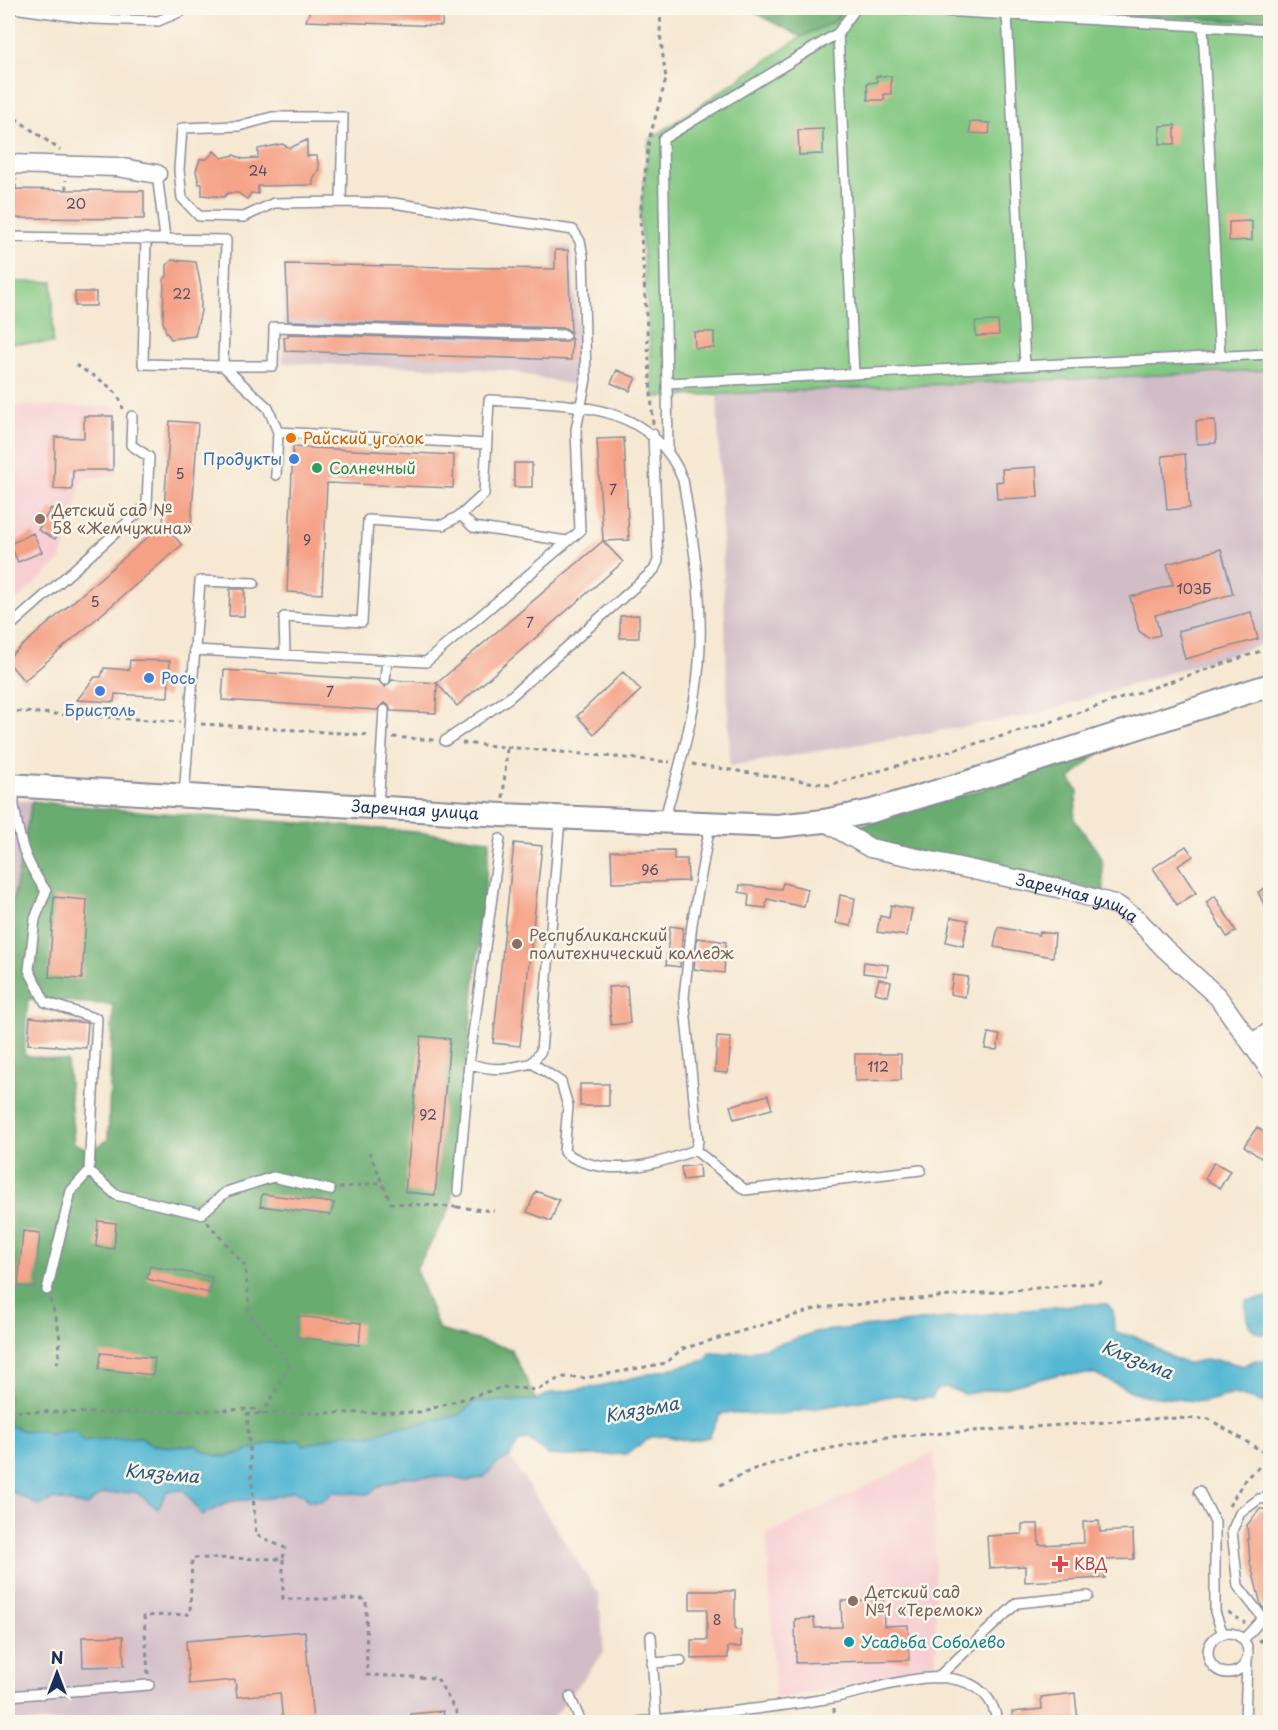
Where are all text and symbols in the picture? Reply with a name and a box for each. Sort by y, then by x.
house number: 24 [249,160,267,181]
house number: 20 [66,193,86,214]
house number: 22 [173,283,191,304]
place label: Райский уголок [303,425,424,449]
marker: Райский уголок [284,431,298,445]
place label: Продукты [203,446,282,470]
marker: Продукты [287,452,301,466]
place label: Солнечный [329,455,416,479]
marker: Солнечный [310,461,324,475]
house number: 5 [175,463,185,484]
house number: 7 [609,479,617,500]
place label: Детский сад № 58 «Жемчужина» [51,497,192,539]
marker: Детский сад № 58 «Жемчужина» [33,512,47,526]
house number: 9 [303,529,311,550]
house number: 103Б [1177,578,1211,599]
house number: 5 [90,591,100,612]
house number: 7 [526,612,534,633]
place label: Рось [161,665,195,689]
marker: Рось [142,671,156,685]
house number: 7 [326,681,334,702]
marker: Бристоль [93,684,107,698]
place label: Бристоль [65,697,135,721]
street label: Заречная улица [351,793,480,825]
house number: 96 [641,859,659,880]
street label: Заречная улица [1014,866,1144,928]
place label: Республиканский политехнический колледж [529,922,735,964]
marker: Республиканский политехнический колледж [510,937,524,951]
house number: 112 [867,1056,889,1077]
house number: 92 [419,1104,437,1125]
water label: Клязьма [1098,1332,1178,1385]
water label: Клязьма [603,1389,682,1428]
water label: Клязьма [124,1456,201,1489]
place label: КВД [1074,1551,1108,1575]
marker: КВД [1051,1555,1069,1573]
place label: Детский сад №1 «Теремок» [864,1579,983,1621]
marker: Детский сад №1 «Теремок» [846,1594,860,1608]
house number: 8 [713,1609,721,1630]
place label: Усадьба Соболево [861,1629,1005,1653]
marker: Усадьба Соболево [842,1635,856,1649]
north arrow [27,1643,87,1703]
text: N [51,1645,63,1669]

